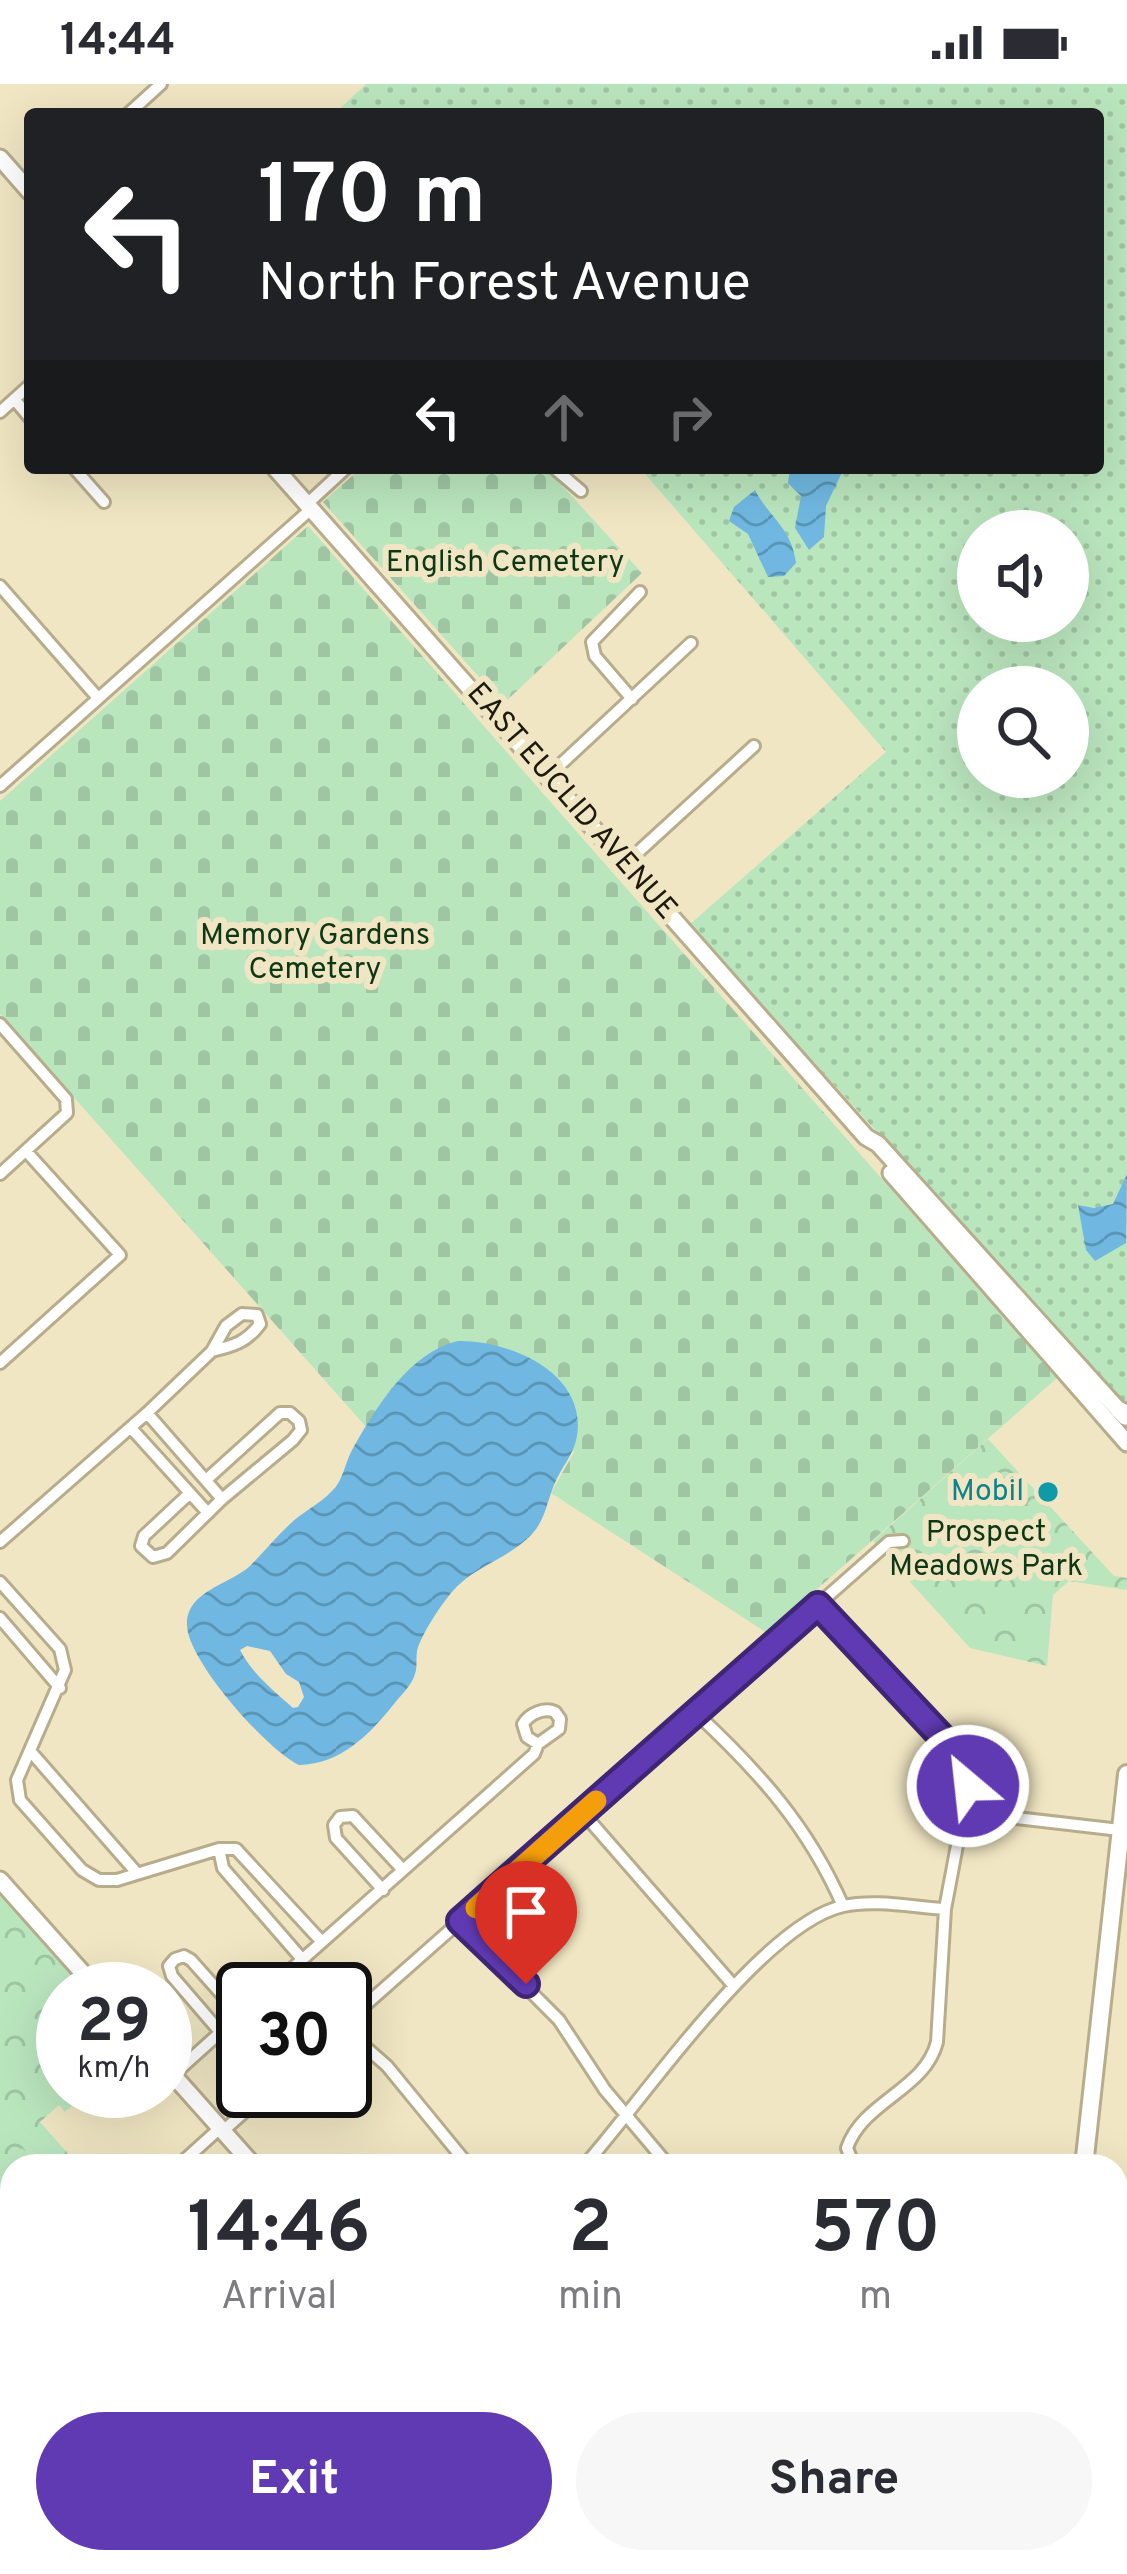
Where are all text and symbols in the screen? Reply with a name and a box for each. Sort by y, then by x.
text: 14:44 [60,14,176,71]
text: 170 m [258,147,486,253]
icon: left [60,156,216,312]
text: North Forest Avenue [258,251,751,320]
icon: left [405,384,471,450]
icon: ahead [531,384,597,450]
icon: right [657,384,723,450]
map controls [957,510,1089,798]
button: sound [957,510,1089,642]
park label: English Cemetery [386,545,624,582]
button: search [957,666,1089,798]
street label: EAST EUCLID AVENUE [458,676,684,928]
park label: Memory Gardens Cemetery [200,918,430,989]
place label: Mobil [951,1474,1024,1511]
marker: Mobil [1035,1479,1061,1505]
park label: Prospect Meadows Park [889,1515,1083,1586]
position arrow [905,1723,1031,1849]
pin [475,1861,577,1984]
icon: arrive [493,1879,559,1945]
speed limit sign: 30 [216,1962,372,2118]
text: 29 [77,1987,151,2063]
text: km/h [78,2051,150,2088]
text: 14:46 [187,2186,371,2278]
text: 2 [568,2186,613,2278]
text: 570 [810,2186,941,2278]
text: Arrival [221,2274,337,2323]
text: min [558,2274,623,2323]
text: m [859,2274,892,2323]
button: Exit [36,2412,552,2550]
button: Share [576,2412,1092,2550]

